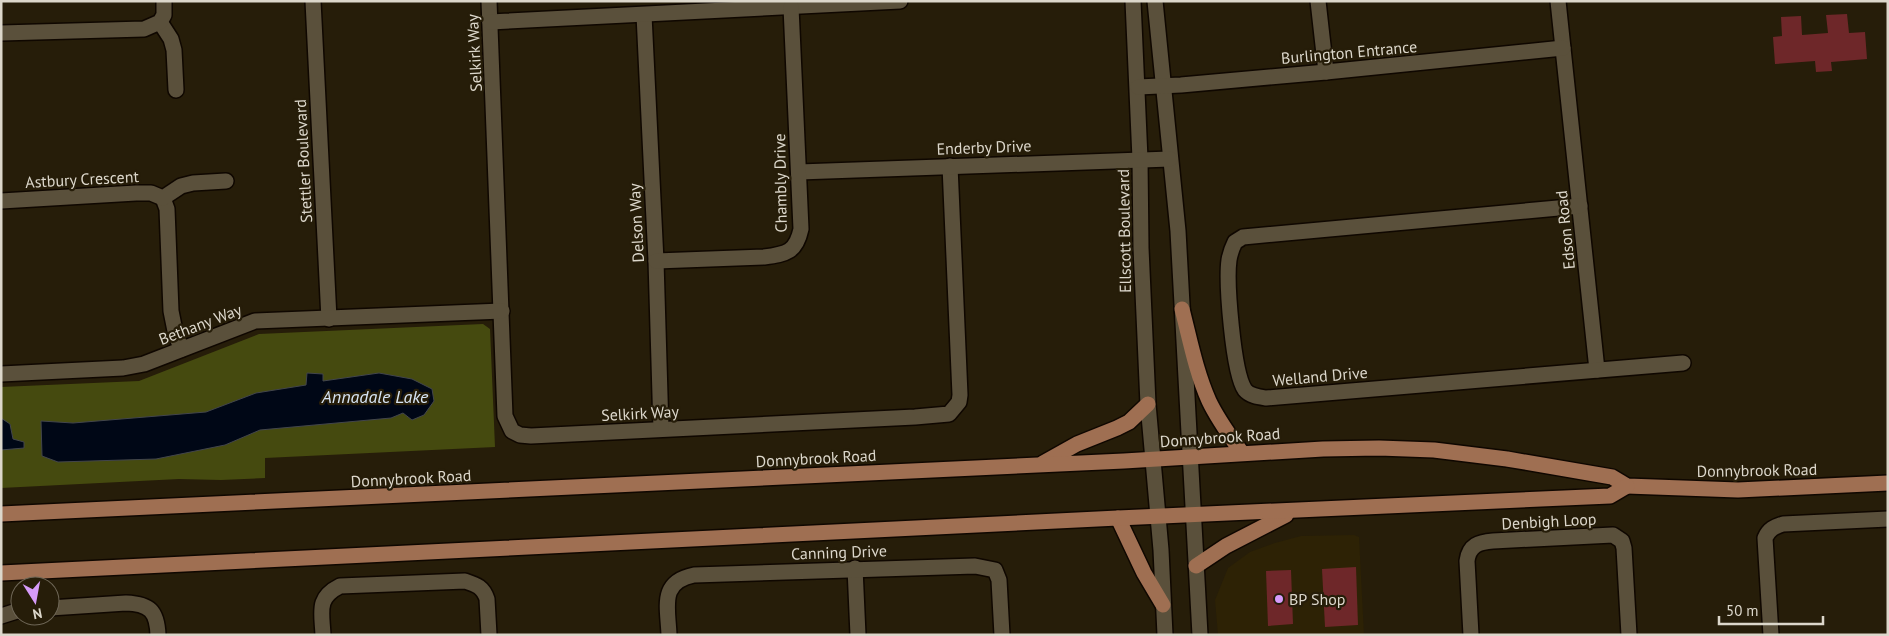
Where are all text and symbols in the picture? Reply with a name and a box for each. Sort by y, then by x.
street label: Selkirk Way [462,13,486,92]
street label: Burlington Entrance [1280,36,1418,68]
street label: Stettler Boulevard [290,99,316,223]
street label: Chambly Drive [769,133,791,233]
street label: Enderby Drive [936,135,1032,159]
street label: Astbury Crescent [25,166,140,192]
street label: Ellscott Boulevard [1113,169,1135,293]
street label: Delson Way [624,182,648,263]
street label: Edson Road [1551,189,1579,271]
street label: Bethany Way [156,299,245,349]
street label: Welland Drive [1272,362,1368,390]
water label: Annadale Lake [321,385,429,408]
street label: Selkirk Way [601,401,680,425]
street label: Donnybrook Road [1159,423,1281,451]
street label: Donnybrook Road [755,445,877,471]
street label: Donnybrook Road [1697,459,1817,481]
street label: Donnybrook Road [350,465,472,491]
street label: Denbigh Loop [1501,509,1597,533]
street label: Canning Drive [791,540,887,564]
north arrow [10,576,60,626]
place label: BP Shop [1289,589,1345,609]
marker: BP Shop [1273,593,1285,605]
scale bar [1719,594,1823,626]
text: 50 m [1726,601,1759,620]
text: N [31,604,44,623]

